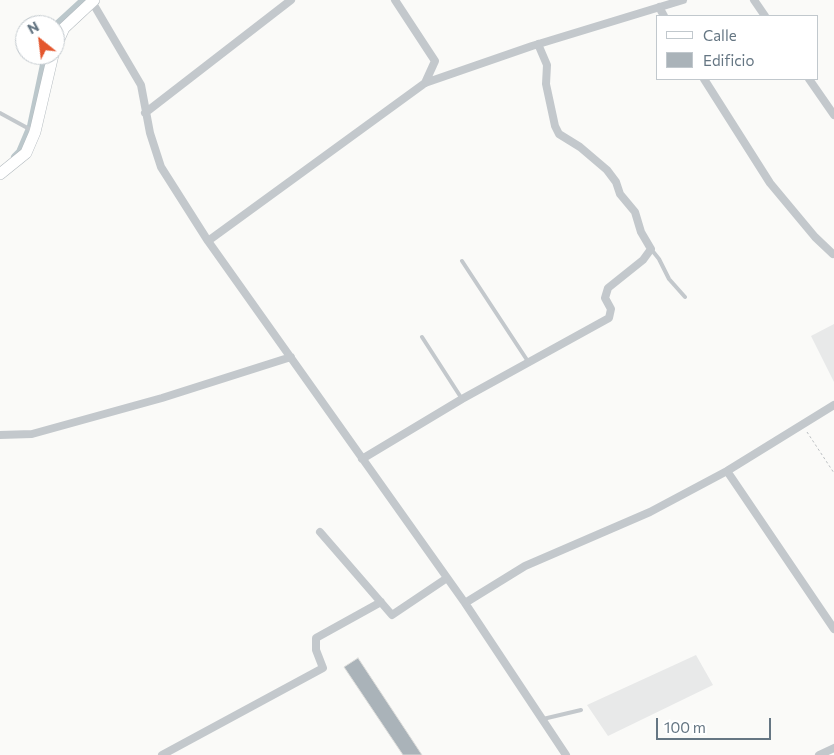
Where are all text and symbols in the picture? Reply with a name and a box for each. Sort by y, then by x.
north arrow [15,15,65,65]
legend [656,15,819,80]
text: N [24,17,42,37]
text: Calle [703,26,737,44]
text: Edificio [703,51,754,69]
scale bar [659,708,774,740]
text: 100 m [664,718,706,736]

